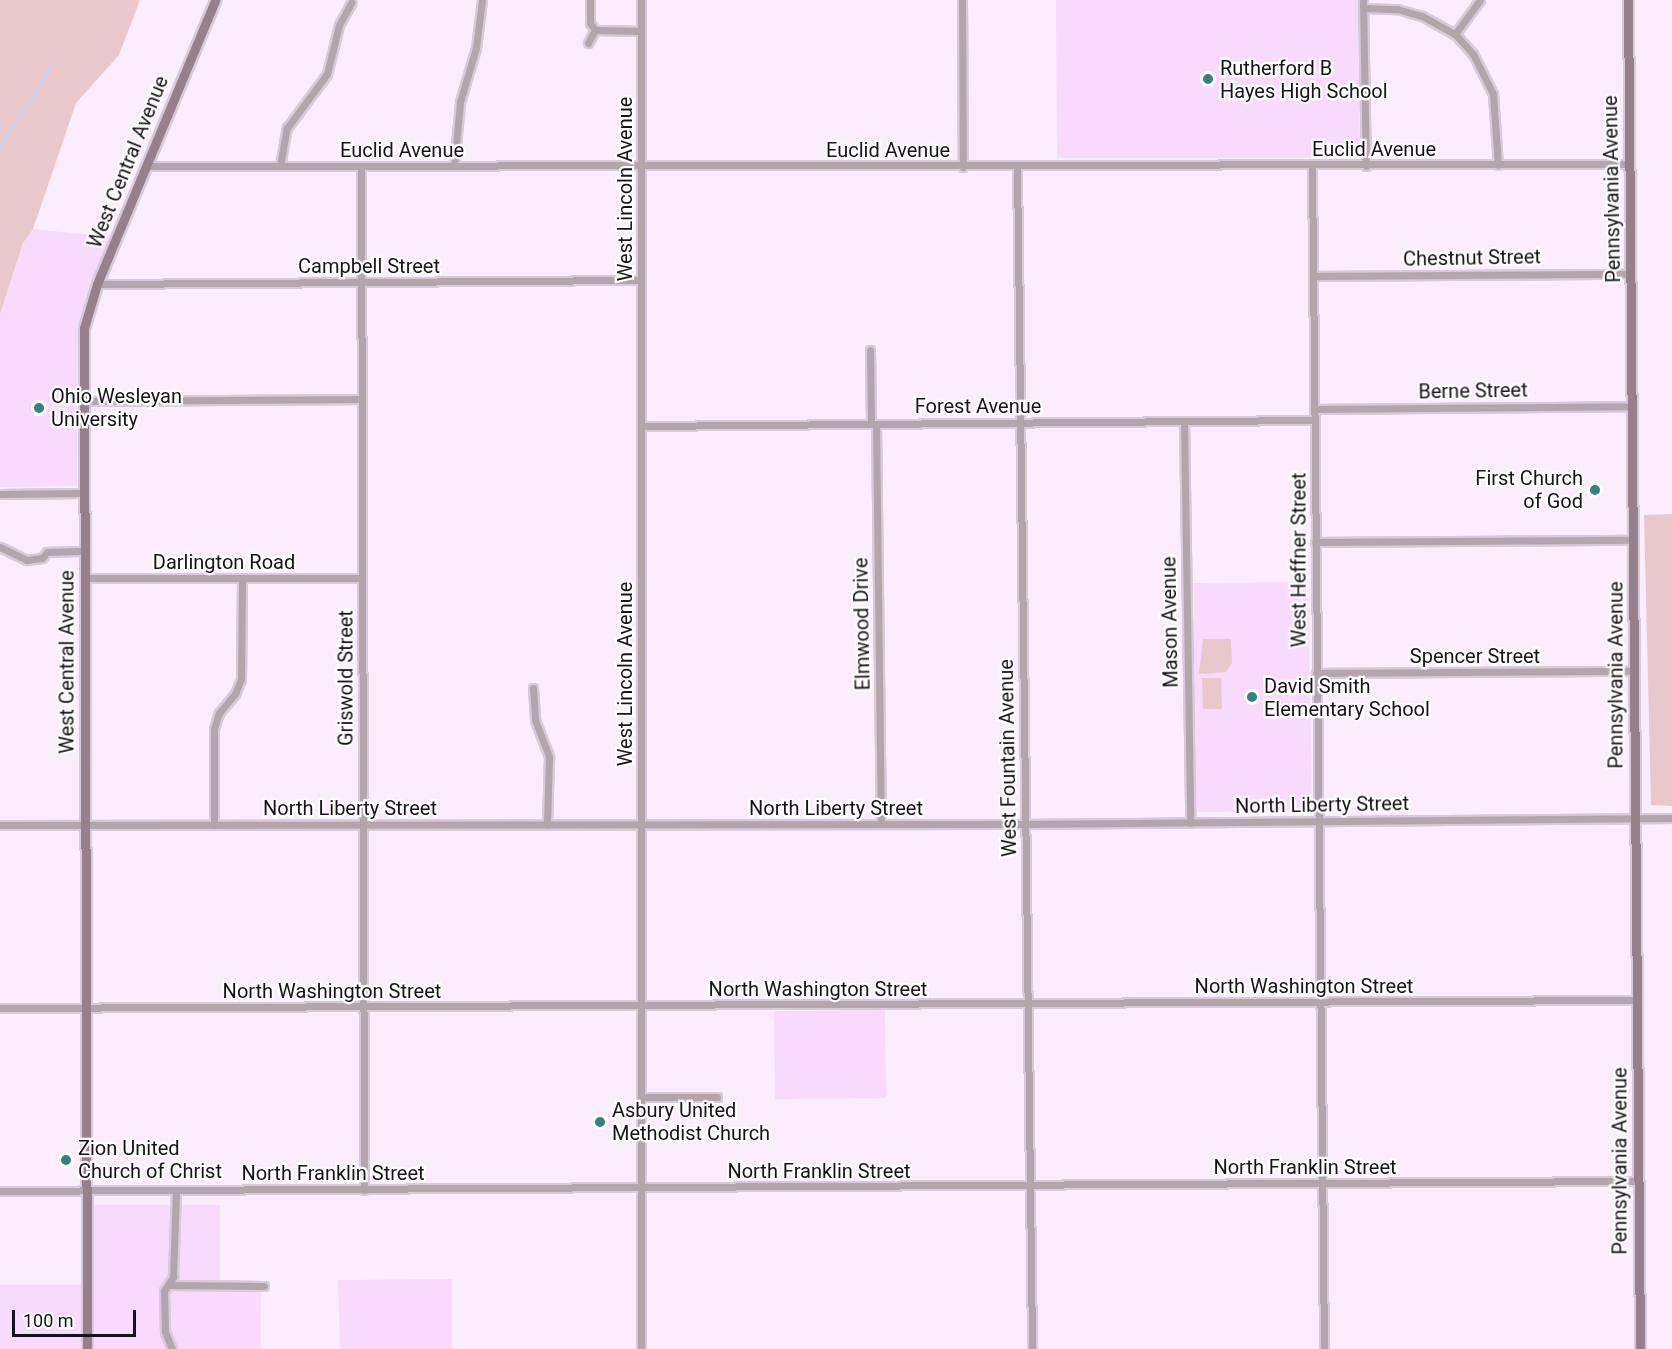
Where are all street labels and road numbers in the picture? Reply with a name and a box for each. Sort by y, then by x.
street label: West Central Avenue [82,72,174,252]
street label: Pennsylvania Avenue [1598,95,1626,283]
street label: West Lincoln Avenue [613,97,637,281]
street label: Euclid Avenue [1312,137,1436,161]
street label: Euclid Avenue [340,138,464,162]
street label: Euclid Avenue [826,138,950,162]
street label: Chestnut Street [1403,245,1541,271]
street label: Campbell Street [298,254,440,278]
street label: Berne Street [1418,378,1528,404]
street label: Forest Avenue [915,394,1041,418]
street label: West Heffner Street [1287,473,1311,647]
street label: Darlington Road [153,550,295,574]
street label: Mason Avenue [1157,556,1183,688]
street label: Elmwood Drive [849,557,875,691]
street label: West Central Avenue [55,570,79,754]
street label: Pennsylvania Avenue [1604,581,1628,769]
street label: West Lincoln Avenue [613,582,637,766]
street label: Griswold Street [334,610,358,746]
street label: Spencer Street [1410,644,1540,668]
street label: West Fountain Avenue [994,659,1022,857]
street label: North Liberty Street [1235,791,1409,819]
street label: North Liberty Street [263,796,437,820]
street label: North Liberty Street [749,796,923,820]
street label: North Washington Street [1195,974,1413,998]
street label: North Washington Street [709,977,927,1001]
street label: North Washington Street [223,979,441,1003]
street label: Pennsylvania Avenue [1608,1067,1632,1255]
street label: North Franklin Street [1213,1155,1397,1179]
street label: North Franklin Street [727,1159,911,1183]
street label: North Franklin Street [241,1161,425,1185]

